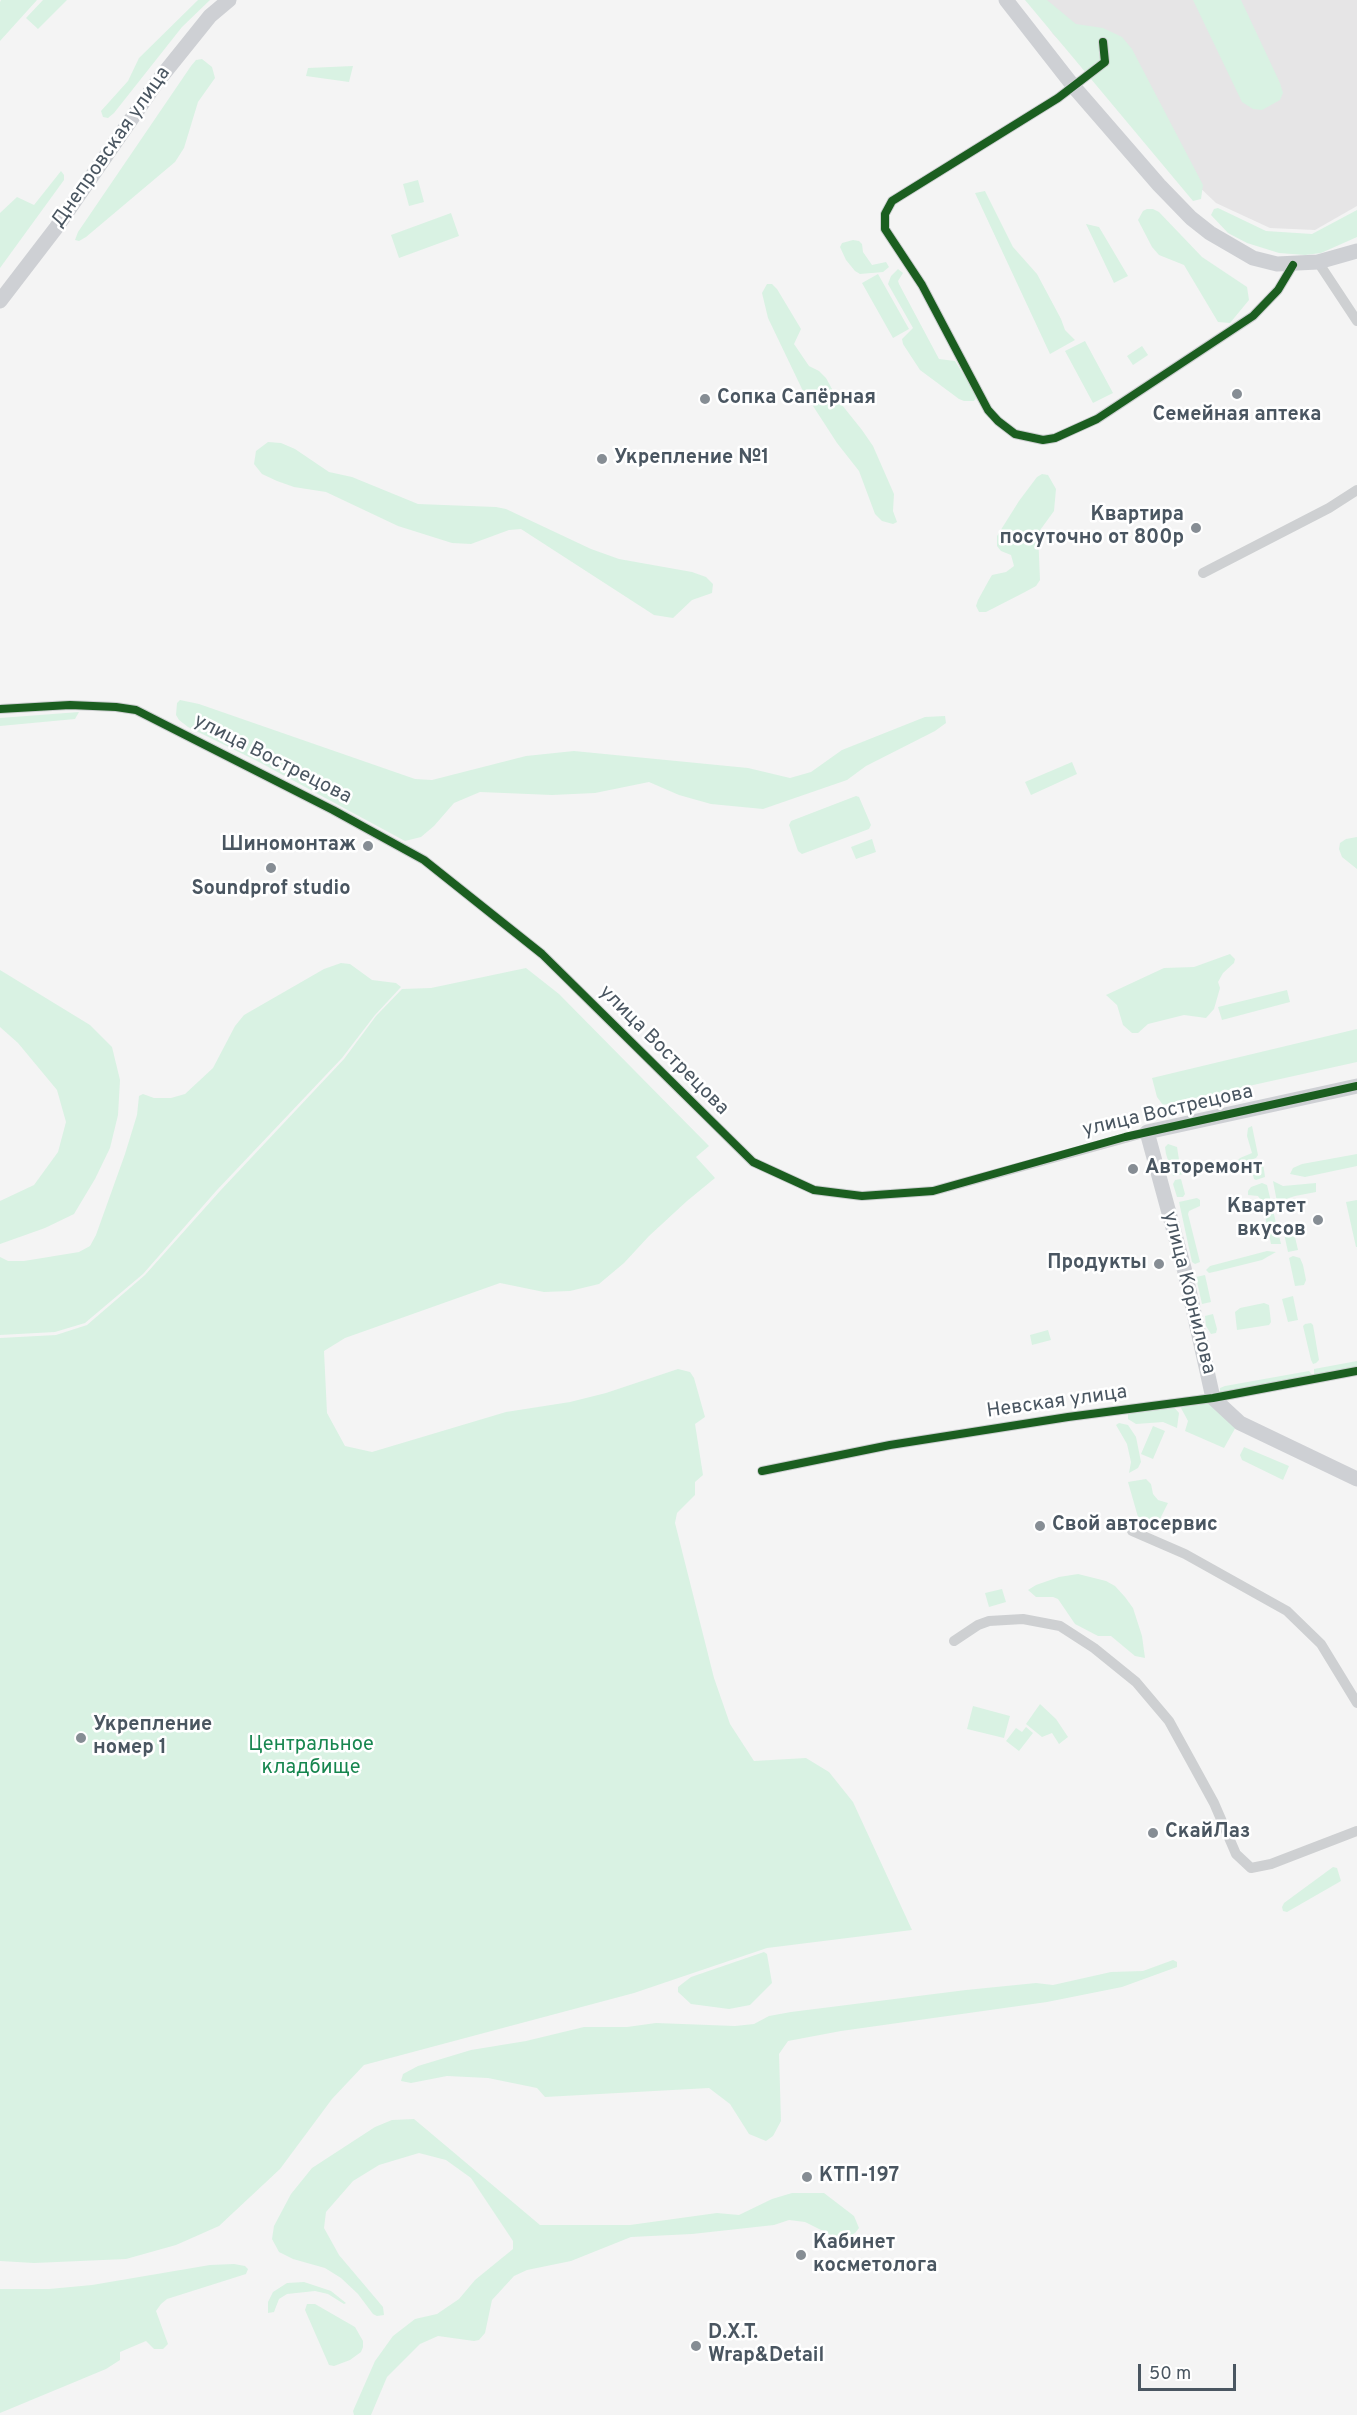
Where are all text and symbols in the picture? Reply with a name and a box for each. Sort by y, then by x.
street label: Днепровская улица [47,63,177,233]
place label: Сопка Сапёрная [717,387,876,411]
marker: Семейная аптека [1230,387,1244,401]
marker: Сопка Сапёрная [698,392,712,406]
place label: Семейная аптека [1152,404,1322,428]
place label: Укрепление №1 [614,447,769,471]
marker: Укрепление №1 [595,452,609,466]
place label: Квартира посуточно от 800р [1000,504,1184,551]
marker: Квартира посуточно от 800р [1189,521,1203,535]
street label: улица Вострецова [189,710,355,810]
place label: Шиномонтаж [221,834,356,858]
marker: Шиномонтаж [361,839,375,853]
marker: Soundprof studio [264,861,278,875]
place label: Soundprof studio [192,878,350,902]
street label: улица Вострецова [593,981,733,1121]
street label: улица Вострецова [1080,1081,1256,1143]
place label: Авторемонт [1145,1157,1262,1181]
marker: Авторемонт [1126,1162,1140,1176]
place label: Квартет вкусов [1227,1196,1306,1243]
street label: улица Корнилова [1156,1209,1220,1377]
marker: Квартет вкусов [1311,1213,1325,1227]
place label: Продукты [1047,1252,1147,1276]
marker: Продукты [1152,1257,1166,1271]
street label: Невская улица [985,1381,1129,1425]
place label: Свой автосервис [1052,1514,1218,1538]
marker: Свой автосервис [1033,1519,1047,1533]
place label: Укрепление номер 1 [93,1714,212,1761]
marker: Укрепление номер 1 [74,1731,88,1745]
park label: Центральное кладбище [248,1734,374,1781]
place label: СкайЛаз [1165,1821,1250,1845]
marker: СкайЛаз [1146,1826,1160,1840]
place label: КТП-197 [819,2165,899,2189]
marker: КТП-197 [800,2170,814,2184]
place label: Кабинет косметолога [813,2232,937,2279]
marker: Кабинет косметолога [794,2248,808,2262]
place label: D.X.T. Wrap&Detail [708,2322,824,2369]
marker: D.X.T. Wrap&Detail [689,2339,703,2353]
scale bar [1141,2352,1238,2390]
text: 50 m [1149,2363,1191,2386]

